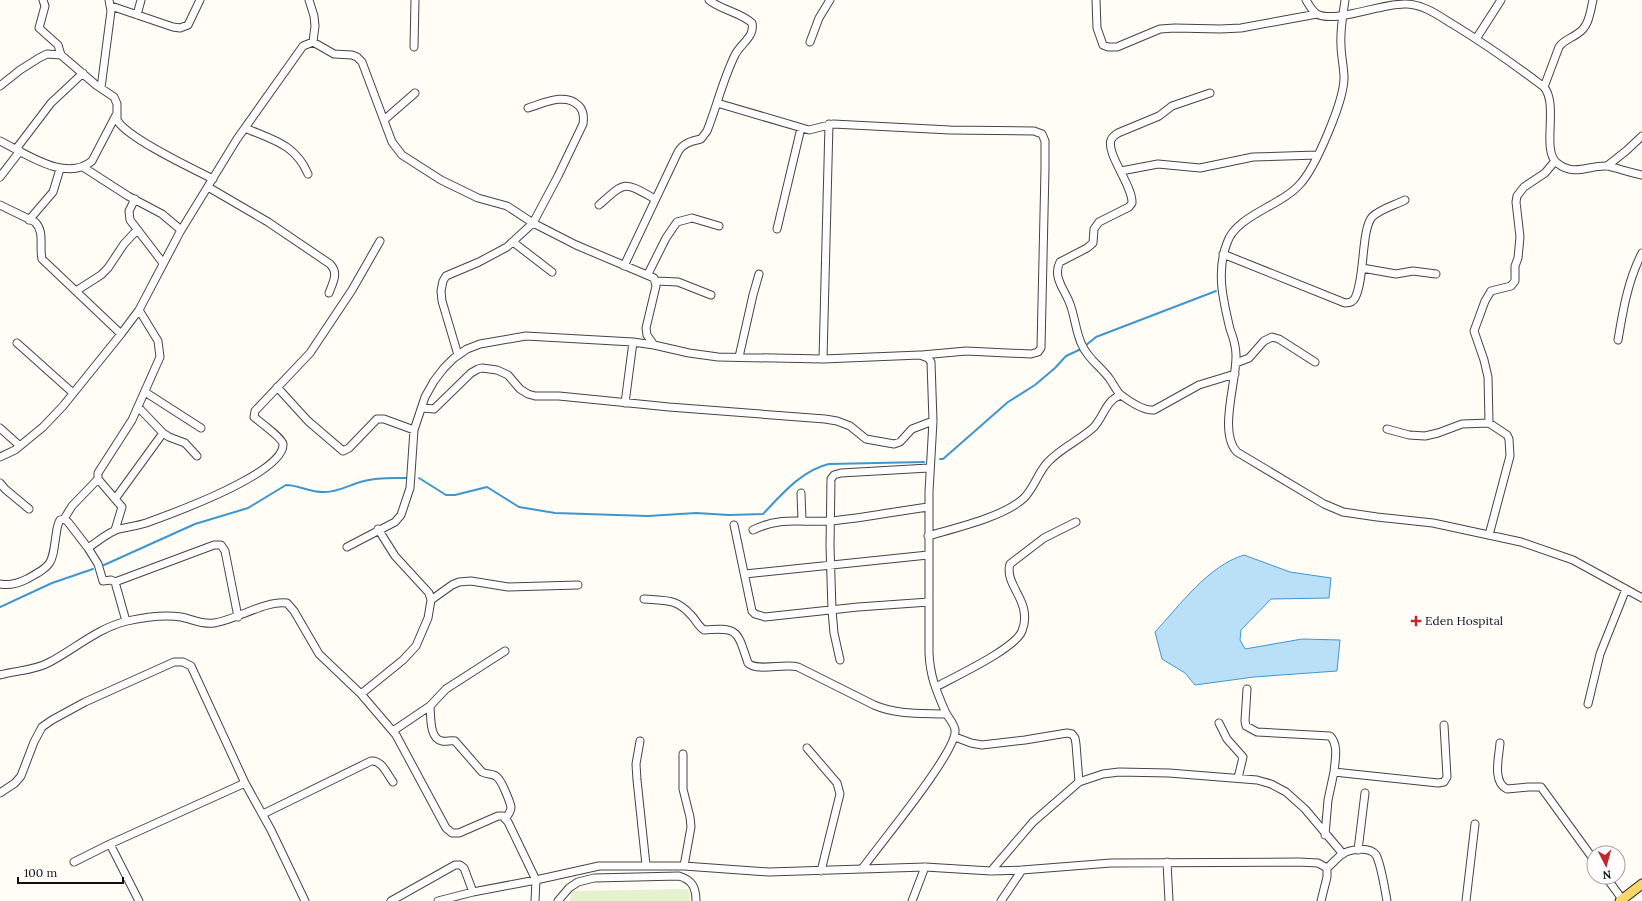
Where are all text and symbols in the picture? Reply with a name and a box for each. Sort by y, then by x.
place label: Eden Hospital [1425,613,1503,628]
marker: Eden Hospital [1410,615,1422,627]
north arrow [1586,845,1626,885]
scale bar [18,859,123,885]
text: 100 m [24,865,57,880]
text: N [1602,868,1612,882]

